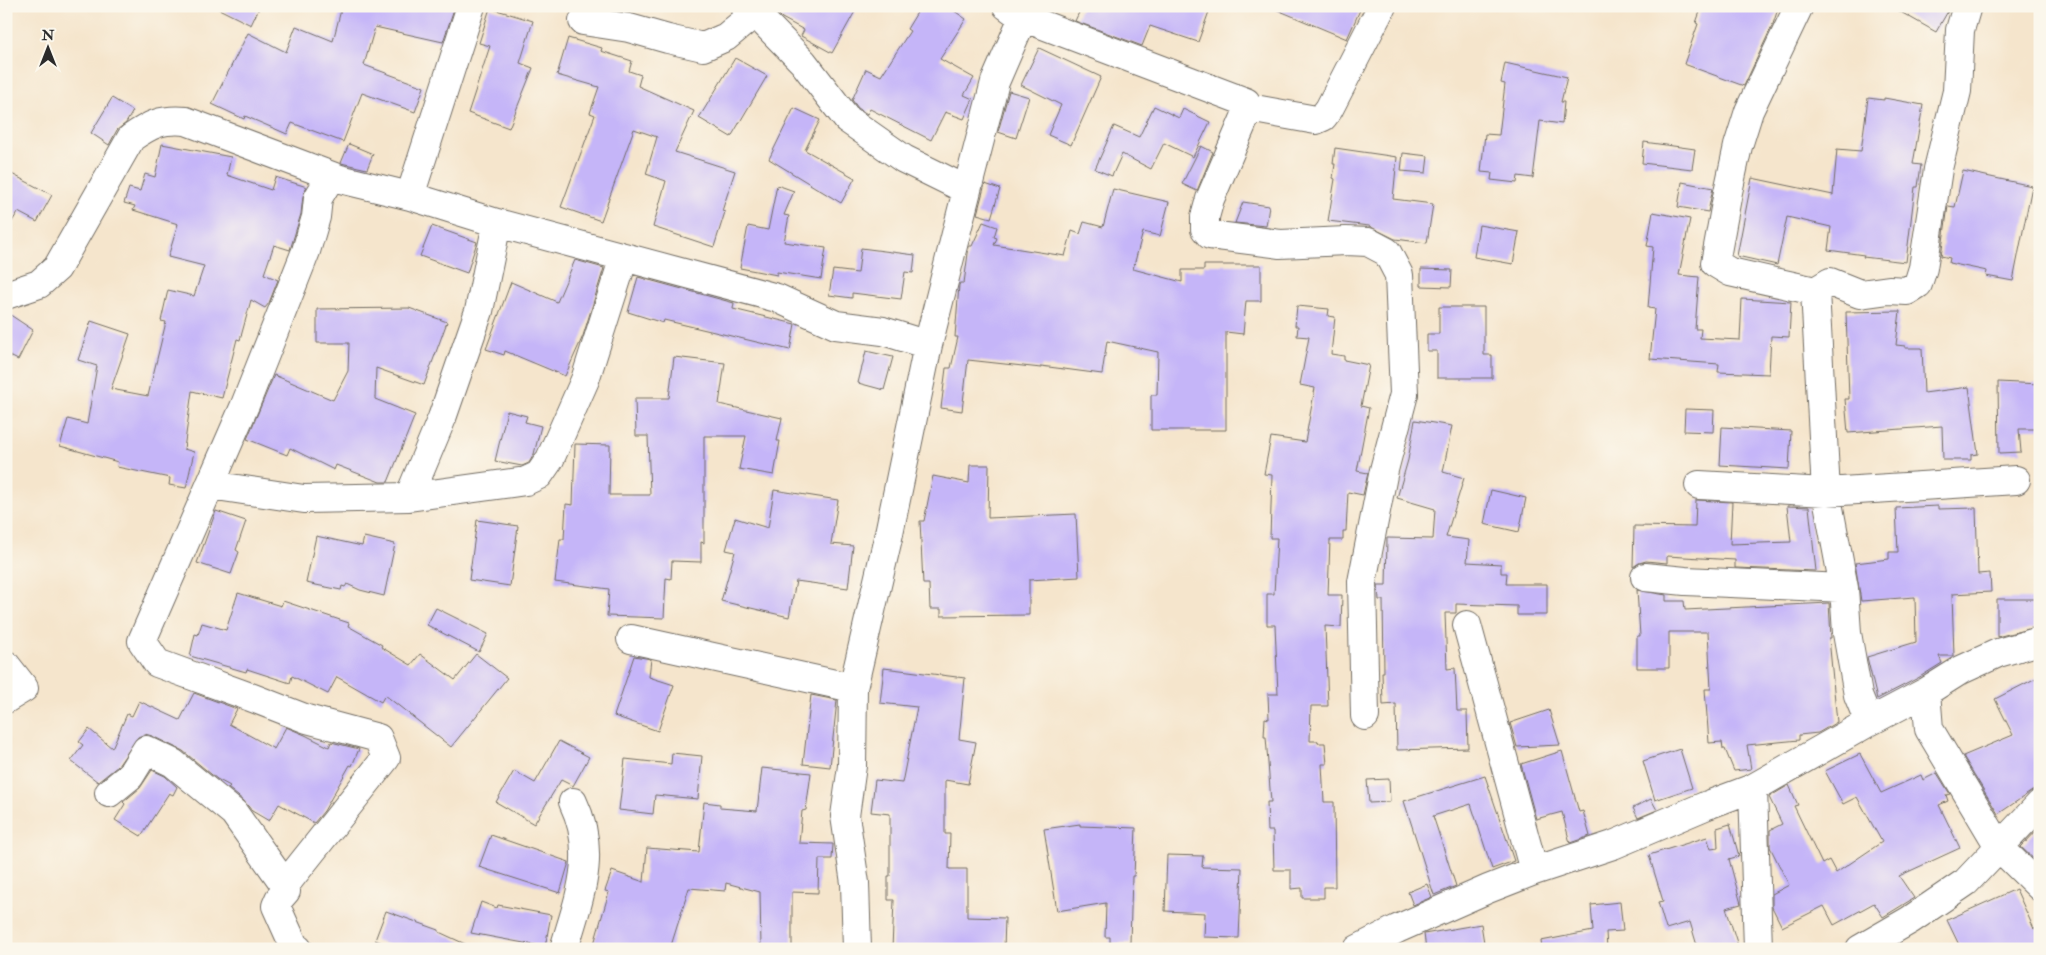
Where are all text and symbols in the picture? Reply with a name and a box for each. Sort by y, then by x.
north arrow [22,22,72,72]
text: N [41,27,55,44]

